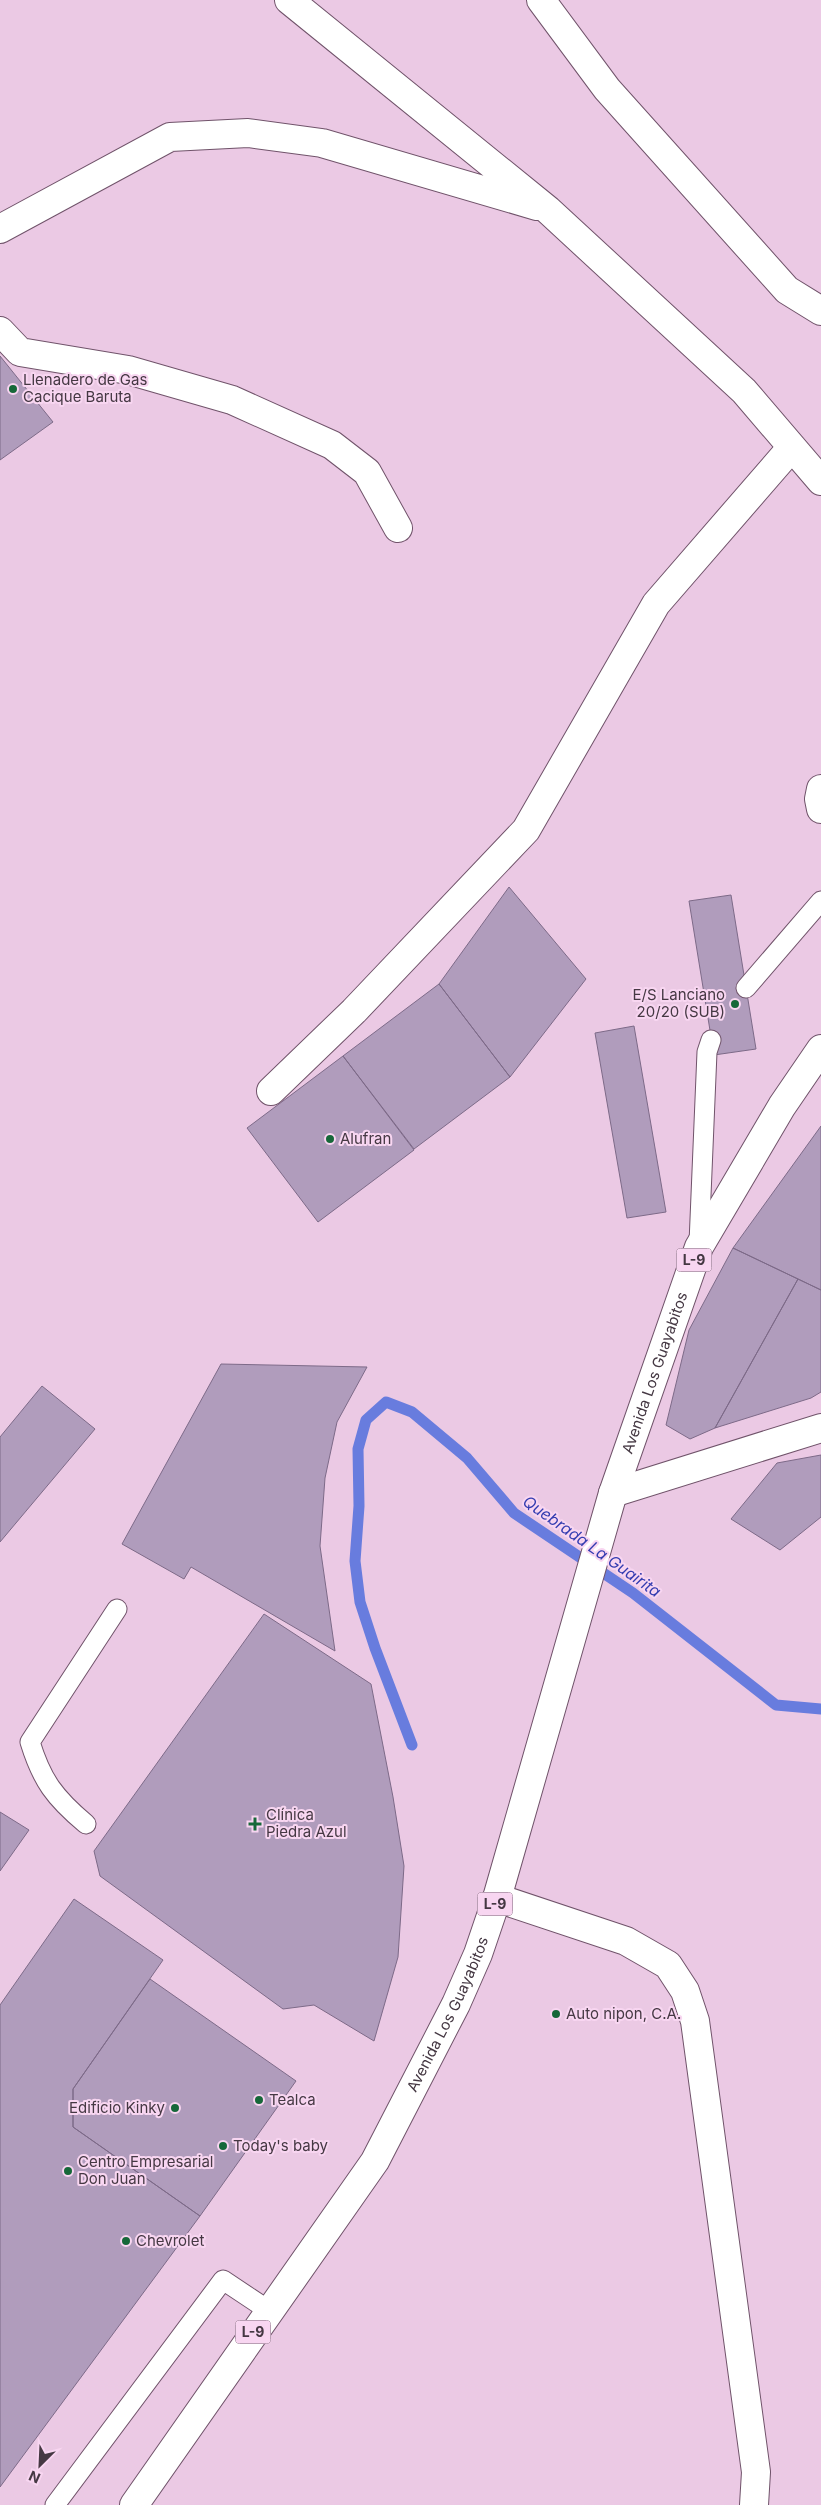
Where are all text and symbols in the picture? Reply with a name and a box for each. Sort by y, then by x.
place label: Llenadero de Gas Cacique Baruta [23,370,147,406]
marker: Llenadero de Gas Cacique Baruta [7,383,19,395]
place label: E/S Lanciano 20/20 (SUB) [632,985,725,1021]
marker: E/S Lanciano 20/20 (SUB) [729,998,741,1010]
place label: Alufran [340,1129,391,1148]
marker: Alufran [324,1133,336,1145]
road number: L-9 [676,1248,712,1272]
street label: Avenida Los Guayabitos [618,1289,692,1456]
water label: Quebrada La Guairita [519,1491,665,1601]
place label: Clínica Piedra Azul [266,1805,347,1841]
marker: Clínica Piedra Azul [248,1817,262,1831]
road number: L-9 [478,1892,512,1916]
street label: Avenida Los Guayabitos [402,1934,492,2095]
place label: Auto nipon, C.A. [566,2004,681,2023]
marker: Auto nipon, C.A. [550,2008,562,2020]
place label: Tealca [269,2090,316,2109]
marker: Tealca [253,2094,265,2106]
place label: Edificio Kinky [69,2098,166,2117]
marker: Edificio Kinky [169,2102,181,2114]
place label: Today's baby [233,2136,329,2155]
marker: Today's baby [217,2140,229,2152]
place label: Centro Empresarial Don Juan [78,2152,213,2188]
marker: Centro Empresarial Don Juan [62,2165,74,2177]
place label: Chevrolet [136,2231,204,2250]
marker: Chevrolet [120,2235,132,2247]
road number: L-9 [236,2320,270,2344]
north arrow [15,2440,65,2490]
text: N [26,2467,43,2487]

